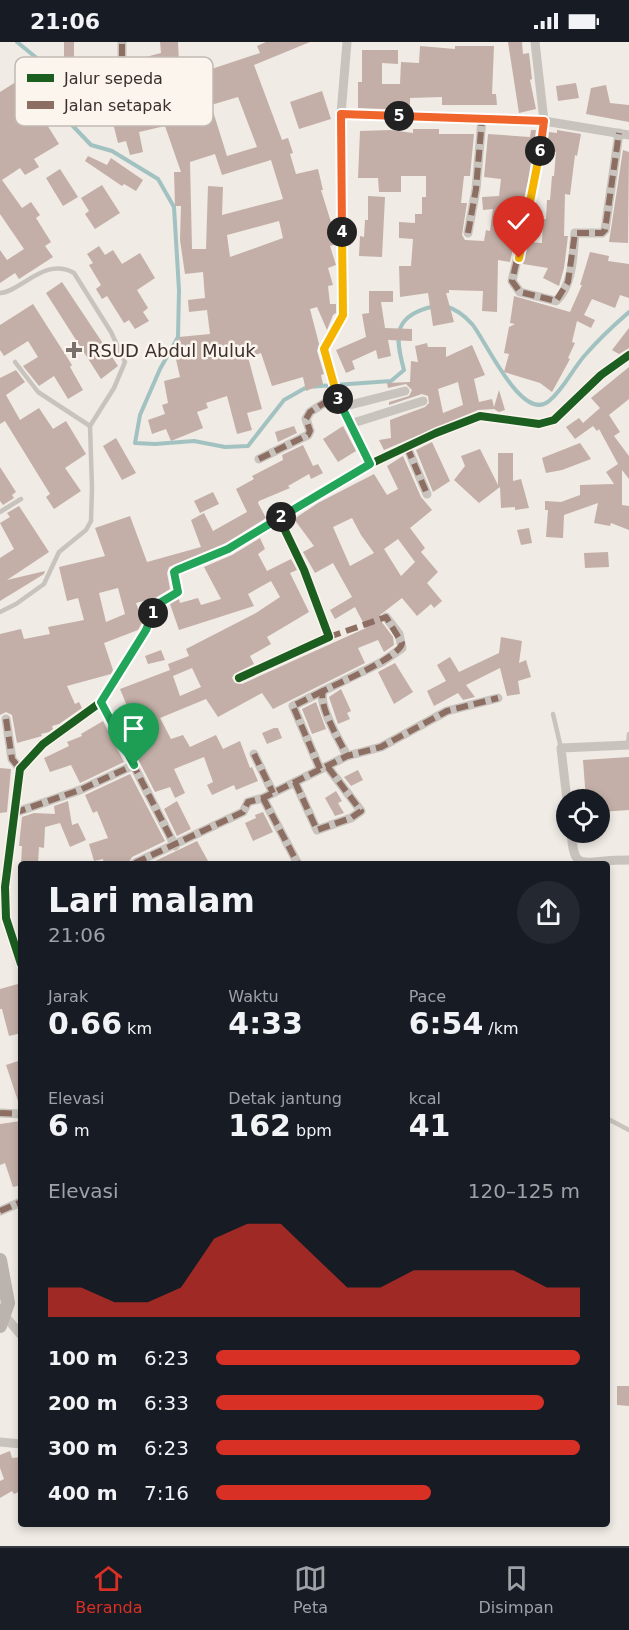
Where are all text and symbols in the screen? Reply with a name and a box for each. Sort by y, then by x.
text: 21:06 [30,9,100,34]
legend [15,57,213,126]
text: Jalur sepeda [63,69,163,88]
text: Jalan setapak [63,96,172,115]
pin: 5 [384,101,414,131]
text: 5 [393,106,405,125]
pin: 6 [525,136,555,166]
text: 6 [534,141,546,160]
pin [493,196,544,258]
icon: check [502,205,535,238]
pin: 4 [327,217,357,247]
text: 4 [336,222,348,241]
place label: RSUD Abdul Muluk [88,340,256,361]
marker: RSUD Abdul Muluk [65,341,83,359]
pin: 3 [323,384,353,414]
text: 3 [332,389,344,408]
pin: 2 [266,502,296,532]
text: 2 [275,507,287,526]
pin: 1 [138,598,168,628]
text: 1 [147,603,159,622]
pin [108,703,159,765]
icon: arrive [117,712,150,745]
map controls [556,789,610,843]
button: locate [556,789,610,843]
text: Lari malam [48,881,255,920]
button: share [517,881,580,944]
text: 21:06 [48,923,106,947]
text: Jarak [48,987,88,1006]
text: Waktu [228,987,279,1006]
text: Pace [409,987,446,1006]
text: 0.66 [48,1006,122,1041]
text: 4:33 [228,1006,303,1041]
text: 6:54 [409,1006,483,1041]
text: km [122,1019,152,1038]
text: /km [483,1019,519,1038]
text: Elevasi [48,1089,104,1108]
text: Detak jantung [228,1089,342,1108]
text: kcal [409,1089,441,1108]
text: 6 [48,1108,69,1143]
text: 162 [228,1108,291,1143]
text: 41 [409,1108,450,1143]
text: m [69,1121,90,1140]
text: bpm [291,1121,332,1140]
text: Elevasi [48,1179,119,1203]
text: 120–125 m [468,1179,580,1203]
text: 100 m [48,1346,118,1370]
text: 6:23 [144,1346,189,1370]
text: 200 m [48,1391,118,1415]
text: 6:33 [144,1391,189,1415]
text: 300 m [48,1436,118,1460]
text: 6:23 [144,1436,189,1460]
text: 400 m [48,1481,118,1505]
text: 7:16 [144,1481,189,1505]
tab: Beranda [75,1562,143,1617]
tab: Peta [293,1562,328,1617]
tab: Disimpan [479,1562,554,1617]

